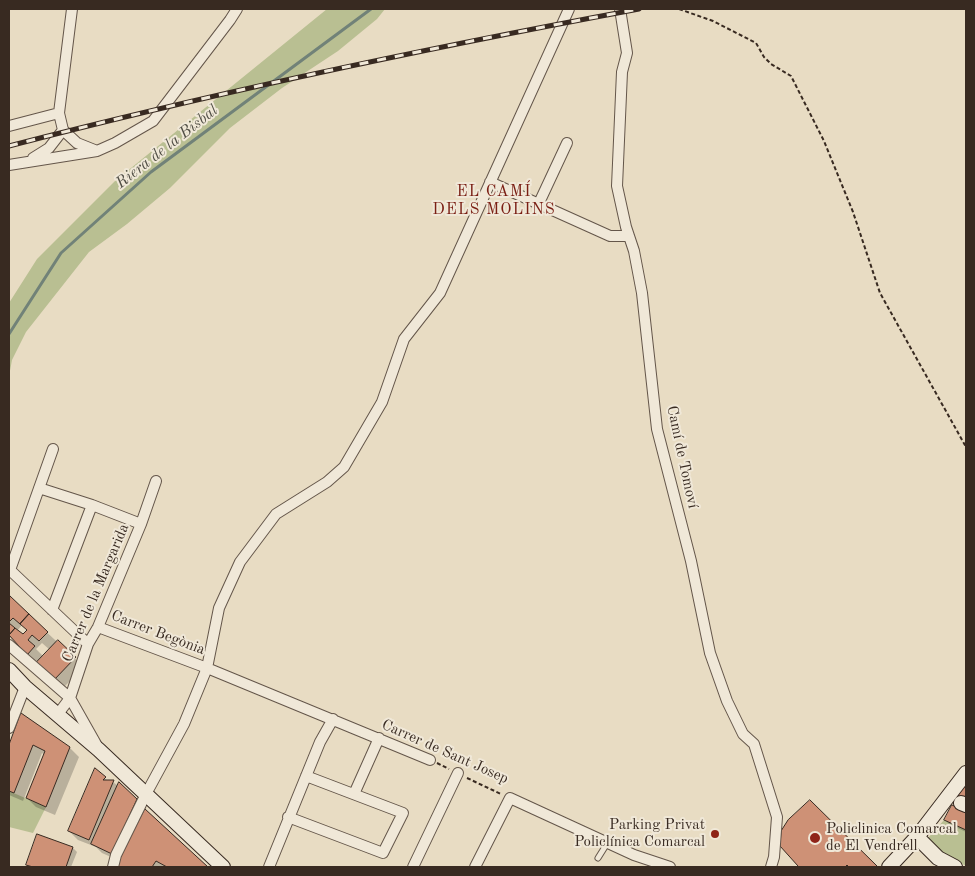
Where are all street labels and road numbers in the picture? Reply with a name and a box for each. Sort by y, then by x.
street label: Camí de Tomoví [662,404,702,510]
street label: Carrer de la Margarida [59,521,133,665]
street label: Carrer Begònia [108,607,208,659]
street label: Carrer de Sant Josep [379,716,511,788]

